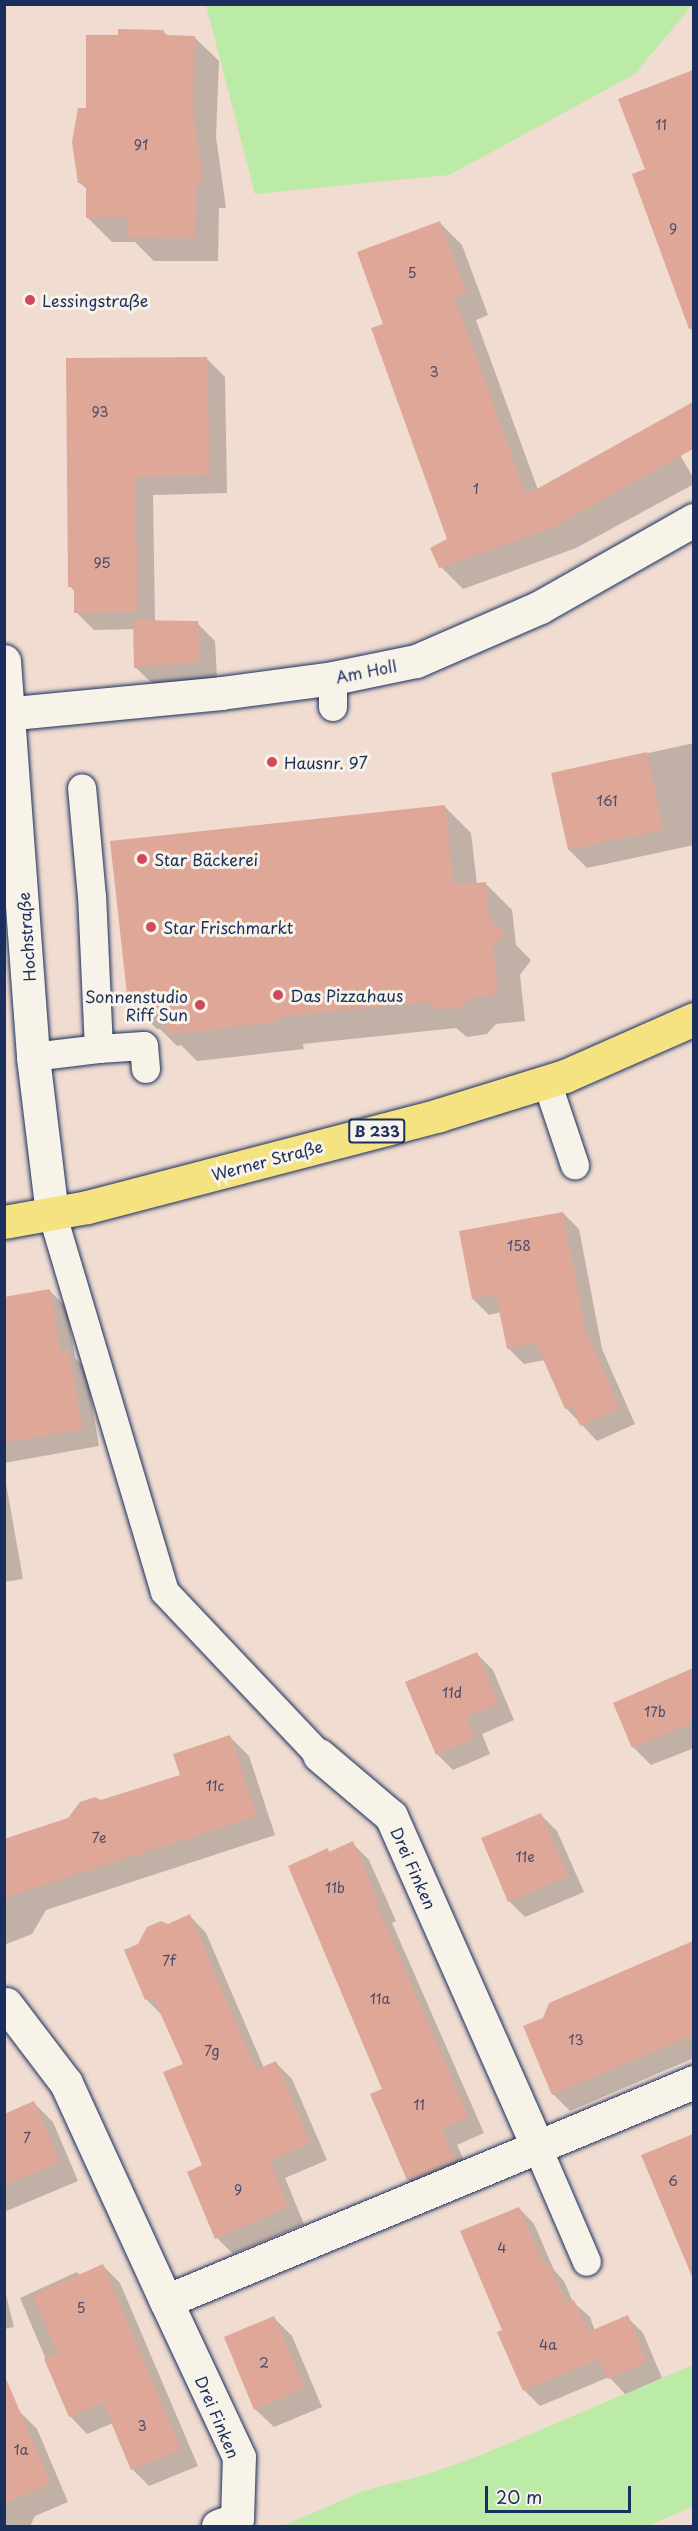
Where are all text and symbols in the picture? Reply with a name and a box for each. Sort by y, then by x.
house number: 11 [655,117,667,133]
house number: 91 [134,137,148,153]
house number: 9 [669,221,677,237]
house number: 5 [407,265,417,281]
place label: Lessingstraße [42,290,148,310]
marker: Lessingstraße [23,293,37,307]
house number: 3 [429,364,439,380]
house number: 93 [91,404,109,420]
house number: 1 [473,481,479,497]
house number: 95 [93,555,111,571]
street label: Am Holl [334,656,398,686]
place label: Hausnr. 97 [284,752,367,772]
marker: Hausnr. 97 [265,755,279,769]
house number: 161 [597,793,617,809]
place label: Star Bäckerei [154,849,259,869]
marker: Star Bäckerei [135,852,149,866]
street label: Hochstraße [13,892,39,982]
place label: Star Frischmarkt [163,917,295,937]
marker: Star Frischmarkt [144,920,158,934]
place label: Das Pizzahaus [290,985,402,1005]
place label: Sonnenstudio Riff Sun [85,986,188,1024]
marker: Das Pizzahaus [271,988,285,1002]
marker: Sonnenstudio Riff Sun [193,998,207,1012]
road number: B 233 [347,1119,407,1143]
street label: Werner Straße [209,1136,325,1184]
house number: 158 [507,1238,531,1254]
house number: 11d [442,1685,462,1701]
house number: 17b [644,1704,666,1720]
house number: 11c [206,1778,224,1794]
street label: Drei Finken [387,1824,441,1912]
house number: 7e [92,1830,106,1846]
house number: 11e [515,1849,535,1865]
house number: 11b [325,1880,345,1896]
house number: 7f [162,1953,176,1969]
house number: 11a [370,1991,390,2007]
house number: 13 [568,2032,584,2048]
house number: 7g [204,2043,220,2059]
house number: 11 [413,2097,425,2113]
house number: 7 [23,2130,31,2146]
house number: 6 [668,2173,678,2189]
house number: 9 [234,2182,242,2198]
house number: 4 [497,2240,507,2256]
house number: 5 [76,2300,86,2316]
house number: 4a [539,2337,557,2353]
house number: 2 [259,2355,269,2371]
street label: Drei Finken [192,2373,244,2461]
house number: 3 [137,2418,147,2434]
house number: 1a [14,2442,28,2458]
scale bar [488,2474,634,2512]
text: 20 m [496,2483,542,2510]

